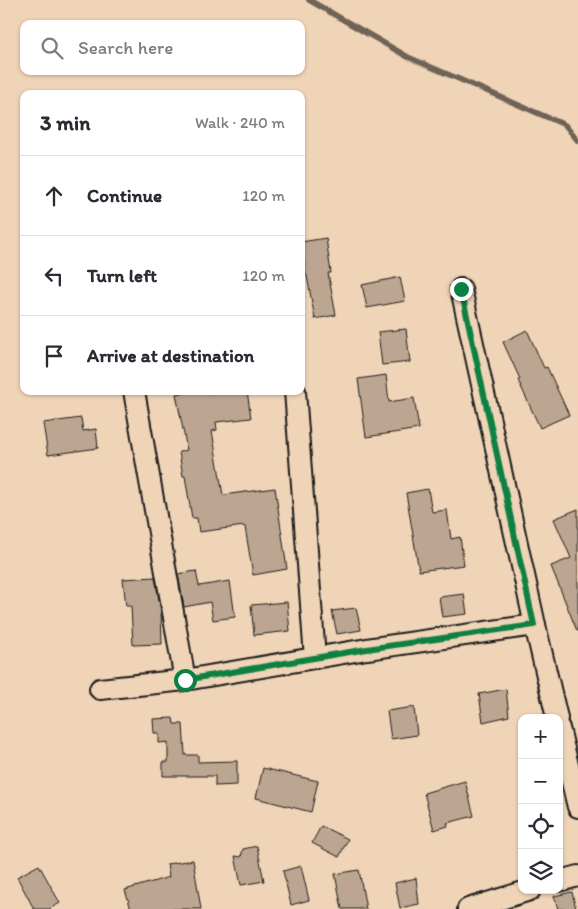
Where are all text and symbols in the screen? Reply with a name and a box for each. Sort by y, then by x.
search box [20,20,305,75]
icon: search [38,34,66,62]
text: Search here [78,36,173,59]
text: 3 min [40,110,90,135]
text: Walk · 240 m [195,113,285,132]
icon: ahead [40,182,68,210]
text: Continue [87,184,162,207]
text: 120 m [242,186,285,205]
icon: left [40,262,68,290]
text: Turn left [87,264,157,287]
text: 120 m [242,266,285,285]
route end [450,278,473,301]
icon: arrive [40,342,68,370]
text: Arrive at destination [87,344,254,367]
route start [174,669,197,692]
map controls [518,714,563,894]
button: + [518,714,563,759]
button: − [518,759,563,804]
button: locate [518,804,563,849]
button: layers [518,849,563,894]

